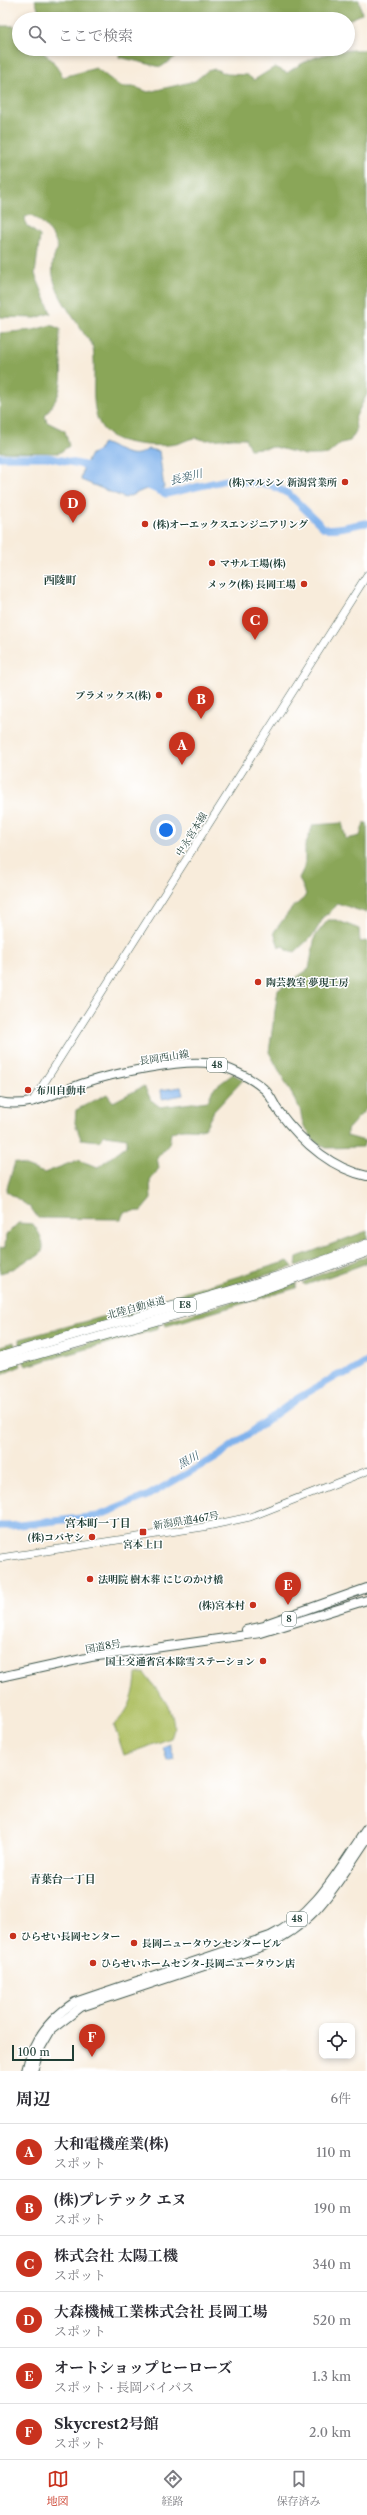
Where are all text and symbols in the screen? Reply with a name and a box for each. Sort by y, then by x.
search box [12,12,355,56]
icon: search [26,23,48,45]
text: ここで検索 [58,26,133,45]
water label: 長楽川 [168,466,205,488]
place label: (株)マルシン 新潟営業所 [229,476,337,489]
marker: (株)マルシン 新潟営業所 [340,477,350,487]
pin: D [60,490,86,523]
place label: (株)オーエックスエンジニアリング [153,518,308,531]
marker: (株)オーエックスエンジニアリング [140,519,150,529]
place label: マサル工場(株) [220,557,286,570]
marker: マサル工場(株) [207,558,217,568]
district label: 西陵町 [44,573,77,587]
place label: メック(株) 長岡工場 [207,578,296,591]
marker: メック(株) 長岡工場 [299,579,309,589]
pin: C [242,607,268,640]
pin: B [188,686,214,719]
place label: プラメックス(株) [75,689,151,702]
marker: プラメックス(株) [154,690,164,700]
pin: A [169,732,195,765]
street label: 中永宮本線 [173,810,210,859]
your location [156,820,176,840]
place label: 陶芸教室 夢現工房 [266,976,349,989]
marker: 陶芸教室 夢現工房 [253,977,263,987]
street label: 長岡西山線 [138,1047,190,1068]
road number: 48 [207,1058,227,1072]
place label: 布川自動車 [36,1084,86,1097]
marker: 布川自動車 [23,1085,33,1095]
street label: 北陸自動車道 [105,1293,167,1322]
road number: E8 [174,1298,196,1312]
water label: 黒川 [175,1448,202,1471]
street label: 新潟県道467号 [152,1509,220,1532]
district label: 宮本町一丁目 [65,1516,131,1530]
marker: 宮本上口 [138,1527,148,1537]
place label: (株)コバヤシ [28,1531,84,1544]
marker: (株)コバヤシ [87,1532,97,1542]
place label: 宮本上口 [123,1538,163,1551]
pin: E [275,1572,301,1605]
place label: 法明院 樹木葬 にじのかけ橋 [98,1573,223,1586]
marker: 法明院 樹木葬 にじのかけ橋 [85,1574,95,1584]
place label: (株)宮本村 [199,1599,245,1612]
marker: (株)宮本村 [248,1600,258,1610]
road number: 8 [282,1612,296,1626]
street label: 国道8号 [84,1637,122,1656]
place label: 国土交通省宮本除雪ステーション [106,1655,255,1668]
marker: 国土交通省宮本除雪ステーション [258,1656,268,1666]
district label: 青葉台一丁目 [30,1872,96,1886]
road number: 48 [287,1912,307,1926]
place label: ひらせい長岡センター [21,1930,120,1943]
marker: ひらせい長岡センター [8,1931,18,1941]
place label: 長岡ニュータウンセンタービル [142,1937,282,1950]
marker: 長岡ニュータウンセンタービル [129,1938,139,1948]
place label: ひらせいホームセンタ-長岡ニュータウン店 [101,1957,296,1970]
marker: ひらせいホームセンタ-長岡ニュータウン店 [88,1958,98,1968]
map controls [319,2023,355,2059]
button: locate [319,2023,355,2059]
pin: F [79,2024,105,2057]
scale bar [12,2043,74,2062]
text: 100 m [18,2045,50,2059]
text: 周辺 [16,2089,50,2109]
text: 6件 [330,2090,351,2106]
text: 大和電機産業(株) [54,2134,168,2153]
text: A [24,2144,34,2160]
text: 110 m [316,2144,351,2160]
text: スポット [54,2155,106,2171]
text: (株)プレテック エヌ [54,2190,187,2209]
text: B [24,2200,34,2216]
text: 190 m [314,2200,351,2216]
text: スポット [54,2211,106,2227]
text: 株式会社 太陽工機 [54,2246,178,2265]
text: C [24,2256,34,2272]
text: 340 m [313,2256,351,2272]
text: スポット [54,2267,106,2283]
text: 大森機械工業株式会社 長岡工場 [54,2302,268,2321]
text: D [23,2312,35,2328]
text: 520 m [313,2312,351,2328]
text: スポット [54,2323,106,2339]
text: オートショップヒーローズ [54,2358,232,2377]
text: E [24,2368,34,2384]
text: 1.3 km [312,2368,351,2384]
text: スポット · 長岡バイパス [54,2379,194,2395]
text: Skycrest2号館 [54,2414,159,2433]
text: F [25,2424,33,2440]
text: 2.0 km [309,2424,351,2440]
text: スポット [54,2435,106,2451]
tab: 地図 [47,2468,69,2508]
tab: 経路 [162,2468,184,2508]
tab: 保存済み [277,2468,321,2508]

